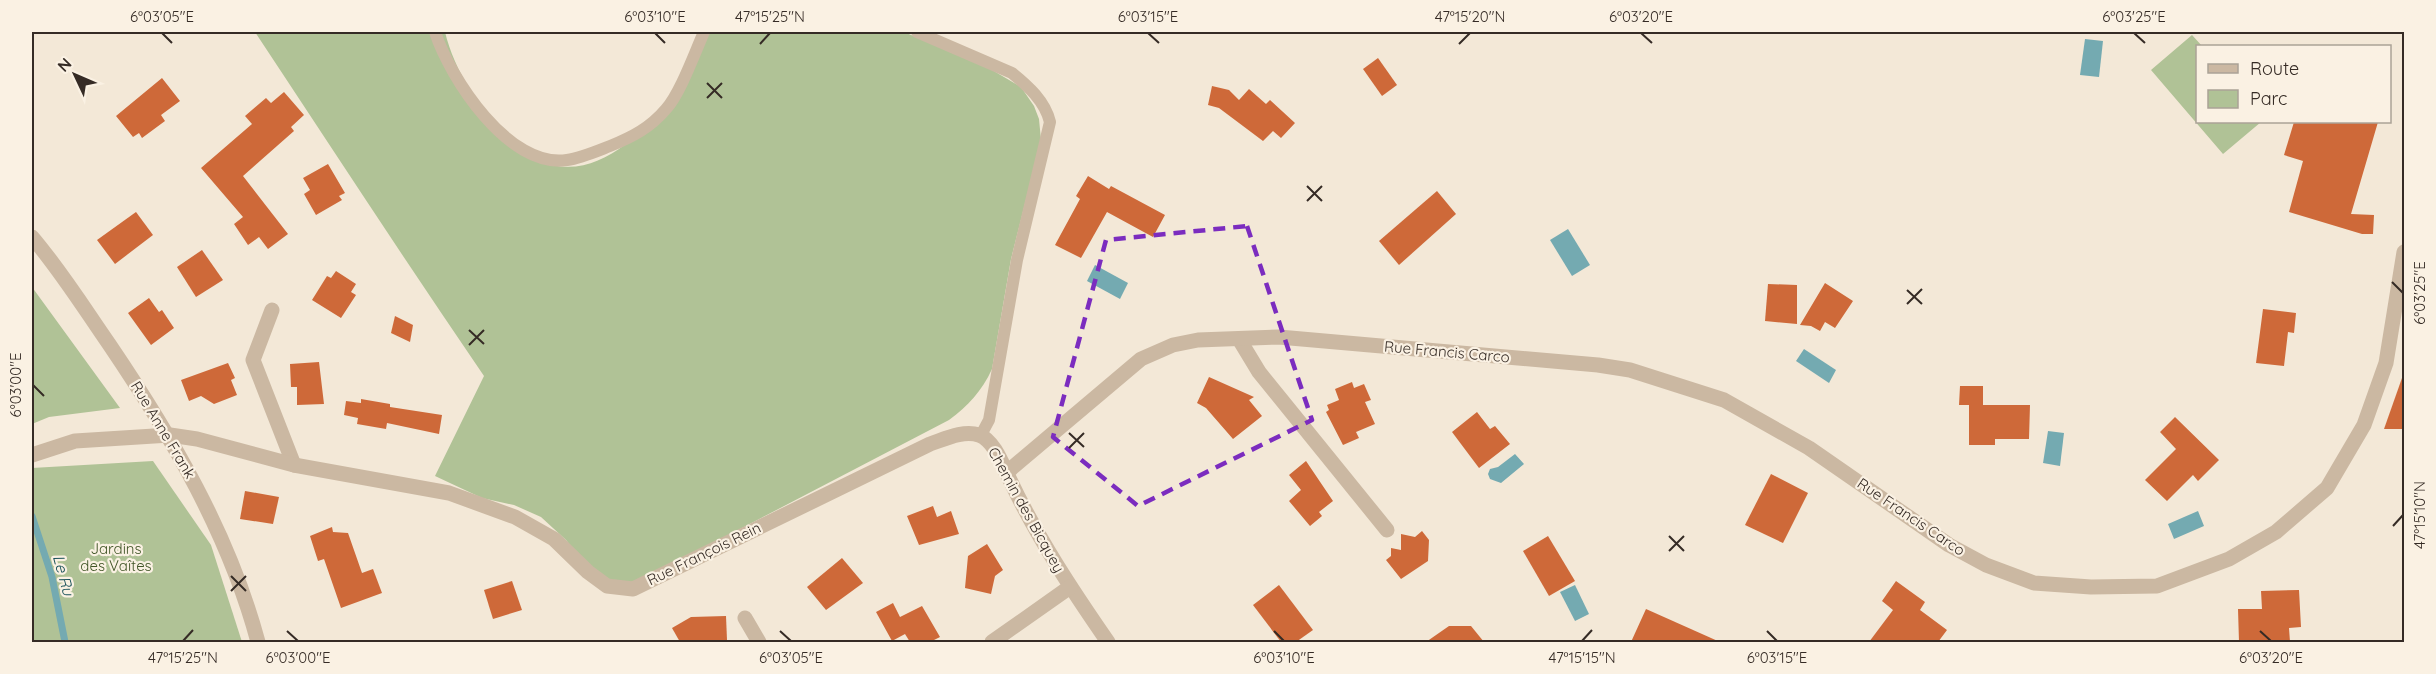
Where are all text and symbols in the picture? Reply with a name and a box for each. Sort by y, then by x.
text: 6°03'05"E [130,7,194,26]
text: 6°03'10"E [624,7,686,26]
text: 47°15'25"N [735,7,805,26]
text: 6°03'15"E [1118,7,1178,26]
text: 47°15'20"N [1435,7,1505,26]
text: 6°03'20"E [1609,7,1673,26]
text: 6°03'25"E [2102,7,2166,26]
north arrow [45,45,105,105]
legend [2196,45,2391,123]
text: N [53,53,75,76]
text: Route [2250,57,2299,80]
text: Parc [2250,87,2287,110]
text: 6°03'25"E [2410,261,2429,325]
street label: Rue Francis Carco [1383,337,1511,366]
text: 6°03'00"E [6,353,25,417]
street label: Rue Anne Frank [127,378,200,482]
street label: Chemin des Bicquey [984,444,1069,576]
street label: Rue Francis Carco [1854,473,1969,560]
text: 47°15'10"N [2410,481,2429,549]
street label: Rue François Rein [644,518,764,589]
park label: Jardins des Vaîtes [80,539,152,575]
water label: Le Ru [49,552,79,599]
text: 47°15'25"N [148,648,218,667]
text: 6°03'00"E [266,648,330,667]
text: 6°03'05"E [759,648,823,667]
text: 6°03'10"E [1253,648,1315,667]
text: 47°15'15"N [1548,648,1616,667]
text: 6°03'15"E [1747,648,1807,667]
text: 6°03'20"E [2239,648,2303,667]

